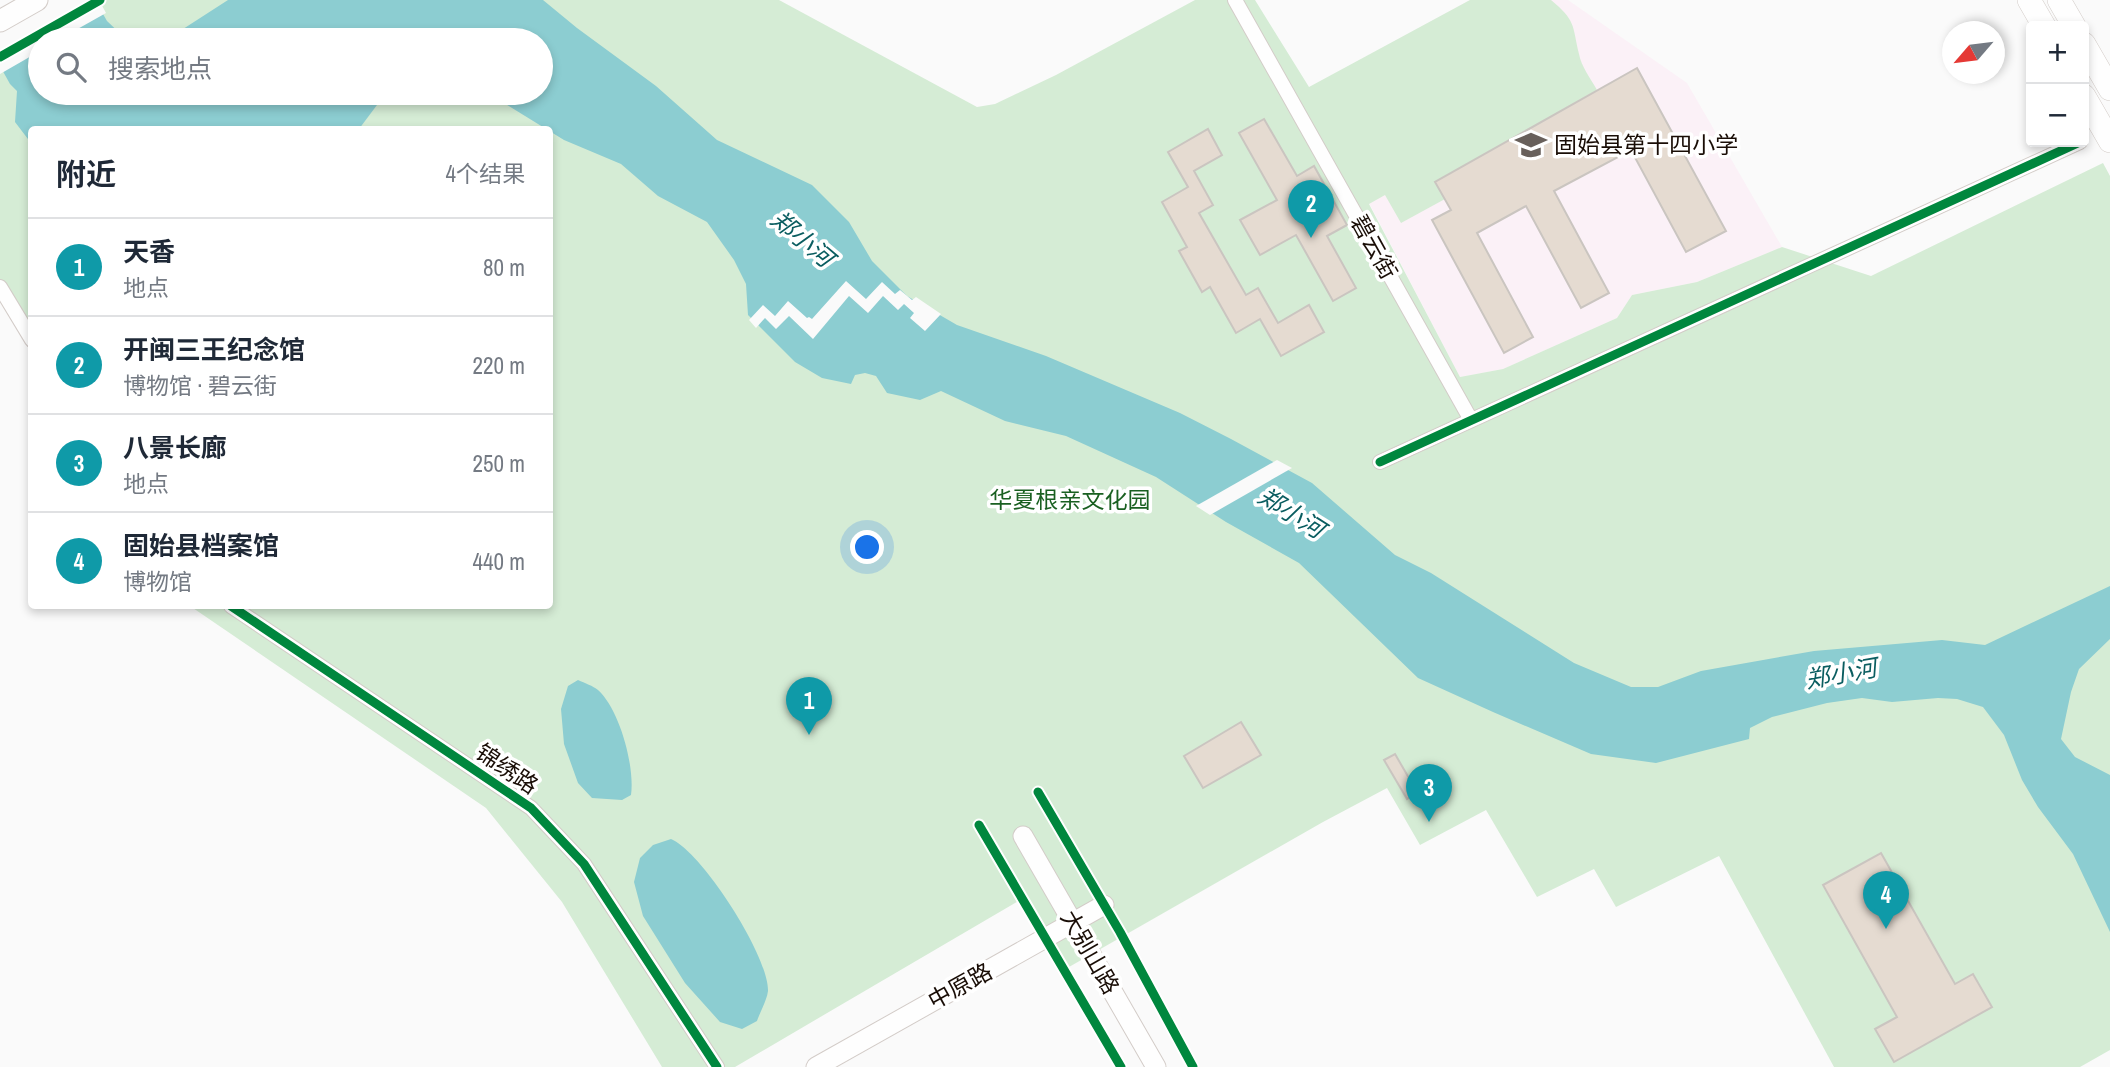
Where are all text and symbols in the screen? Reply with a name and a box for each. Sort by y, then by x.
north arrow [1942,21,2005,84]
map controls [2026,21,2089,147]
button: + [2026,21,2089,84]
search box [28,28,553,105]
icon: search [52,48,90,86]
text: 搜索地点 [108,51,212,86]
button: − [2026,84,2089,147]
school or university icon: 固始县第十四小学 [1514,128,1548,162]
place label: 固始县第十四小学 [1554,129,1738,160]
text: 附近 [56,154,116,194]
text: 4个结果 [446,158,525,189]
pin: 2 [1288,180,1334,238]
water label: 郑小河 [765,203,844,276]
street label: 碧云街 [1344,209,1405,284]
text: 天香 [123,234,175,269]
text: 1 [74,252,84,283]
text: 80 m [483,252,525,283]
text: 地点 [123,272,169,303]
text: 开闽三王纪念馆 [123,332,305,367]
text: 2 [74,350,84,381]
text: 220 m [473,350,525,381]
text: 博物馆 · 碧云街 [123,370,277,401]
text: 八景长廊 [123,430,227,465]
text: 3 [74,448,84,479]
text: 250 m [473,448,525,479]
text: 地点 [123,468,169,499]
water label: 郑小河 [1253,480,1334,547]
park label: 华夏根亲文化园 [990,484,1151,515]
text: 固始县档案馆 [123,528,279,563]
your location [850,530,884,564]
text: 4 [74,546,84,577]
text: 440 m [473,546,525,577]
text: 博物馆 [123,566,192,597]
water label: 郑小河 [1803,650,1883,695]
pin: 1 [786,677,832,735]
street label: 锦绣路 [470,736,545,801]
pin: 3 [1406,764,1452,822]
pin: 4 [1863,871,1909,929]
street label: 大别山路 [1054,904,1127,999]
street label: 中原路 [922,955,997,1016]

